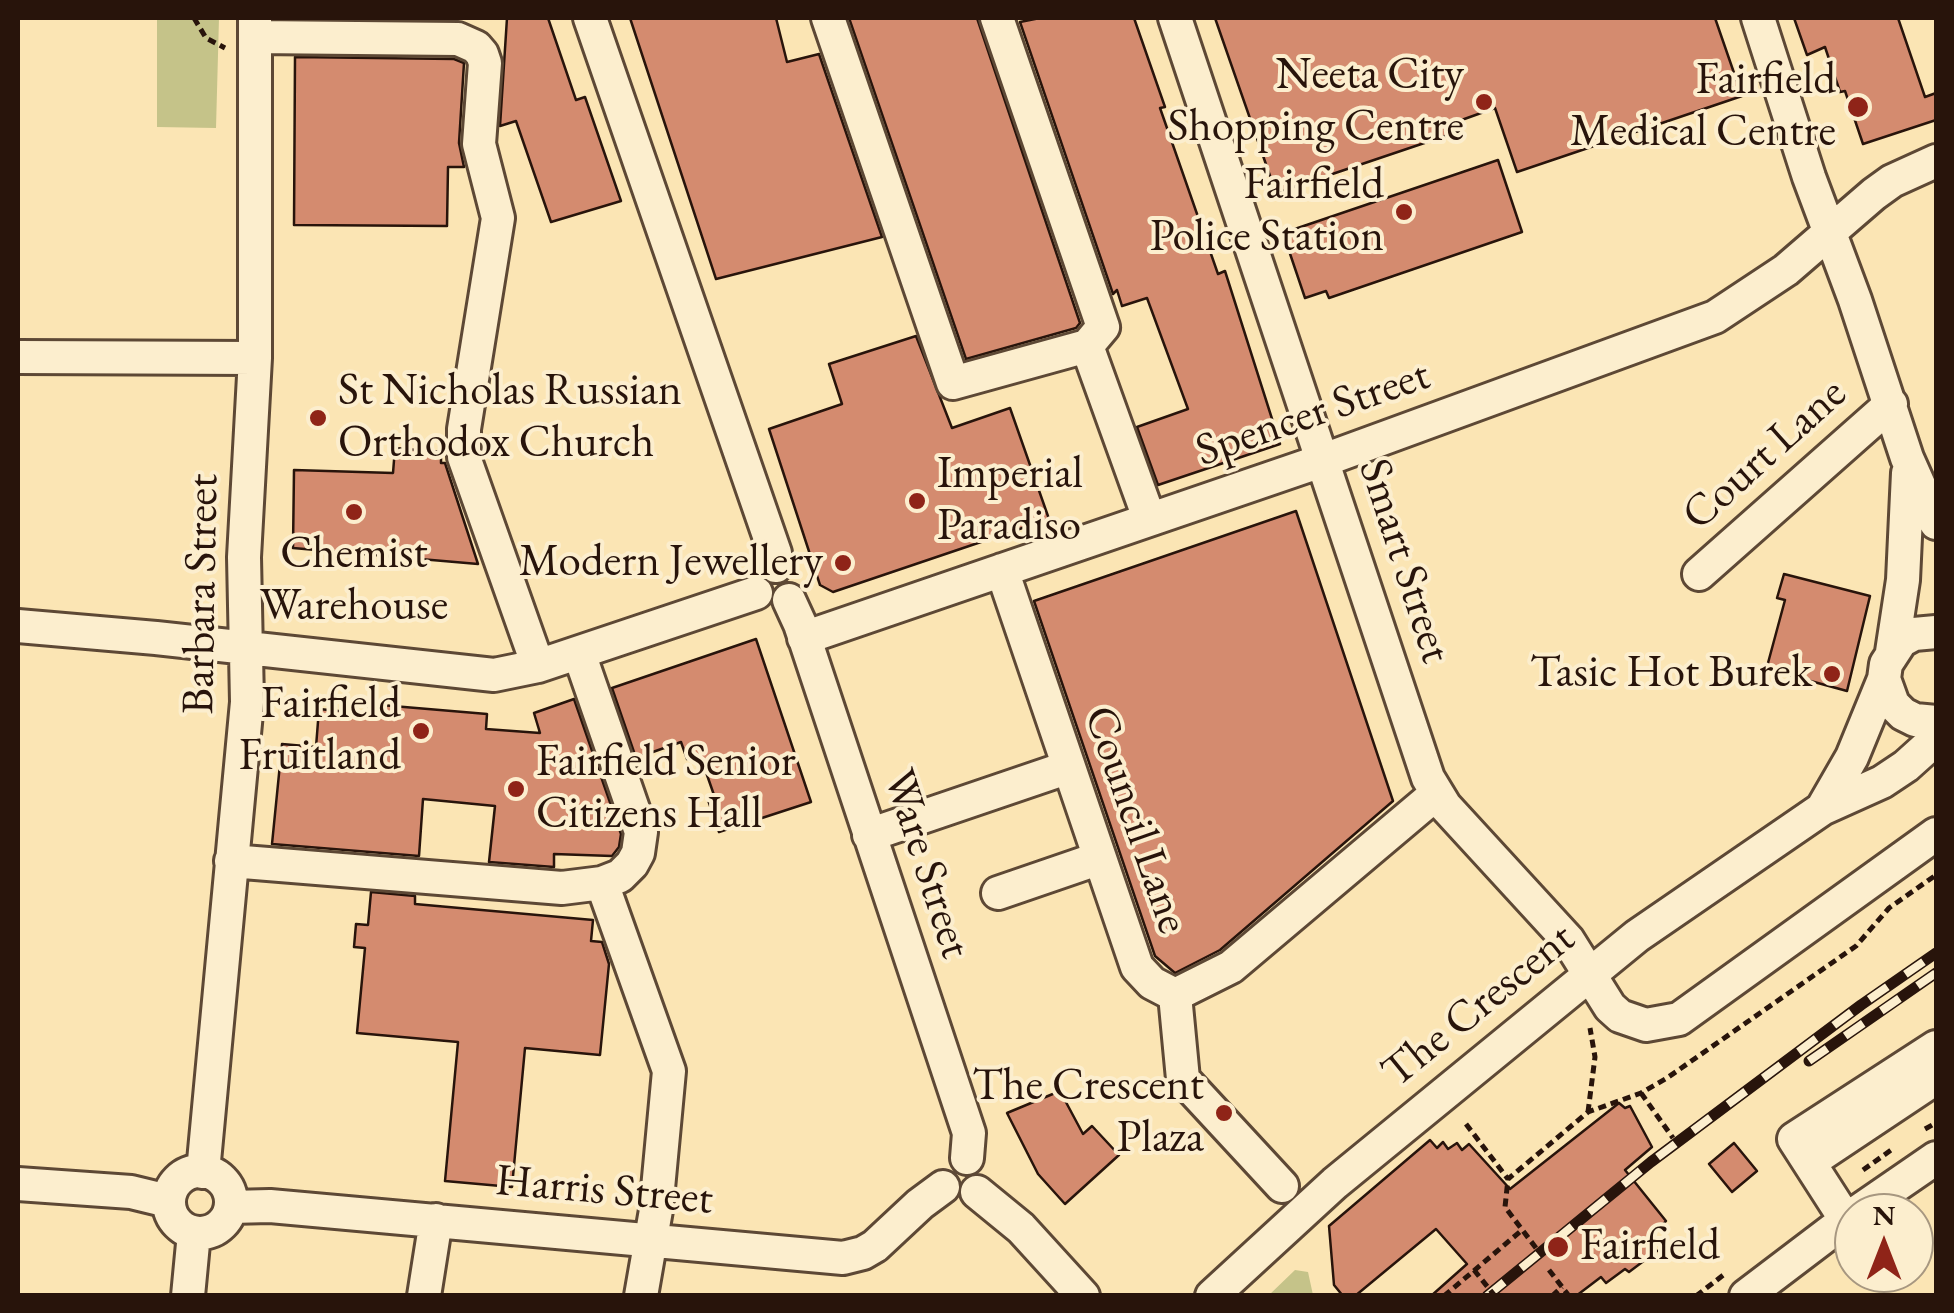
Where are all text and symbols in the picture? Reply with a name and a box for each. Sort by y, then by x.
place label: Neeta City Shopping Centre [1168,49,1464,155]
place label: Fairfield Medical Centre [1570,54,1836,160]
marker: Neeta City Shopping Centre [1473,91,1495,113]
marker: Fairfield Medical Centre [1845,94,1871,120]
place label: Fairfield Police Station [1150,159,1384,265]
marker: Fairfield Police Station [1393,201,1415,223]
street label: Spencer Street [1189,349,1437,479]
place label: St Nicholas Russian Orthodox Church [338,365,682,471]
street label: Court Lane [1672,367,1858,543]
marker: St Nicholas Russian Orthodox Church [307,407,329,429]
place label: Imperial Paradiso [937,448,1083,554]
street label: Smart Street [1346,452,1462,670]
street label: Barbara Street [173,473,231,715]
marker: Imperial Paradiso [906,490,928,512]
marker: Chemist Warehouse [343,501,365,523]
place label: Chemist Warehouse [260,528,448,634]
place label: Modern Jewellery [519,536,823,590]
marker: Modern Jewellery [832,552,854,574]
place label: Tasic Hot Burek [1530,647,1812,701]
marker: Tasic Hot Burek [1821,663,1843,685]
place label: Fairfield Fruitland [239,678,401,784]
street label: Council Lane [1071,699,1199,941]
marker: Fairfield Fruitland [410,720,432,742]
place label: Fairfield Senior Citizens Hall [536,736,796,842]
street label: Ware Street [870,763,982,965]
marker: Fairfield Senior Citizens Hall [505,778,527,800]
street label: The Crescent [1372,912,1586,1100]
place label: The Crescent Plaza [972,1060,1204,1166]
marker: The Crescent Plaza [1213,1102,1235,1124]
street label: Harris Street [493,1155,715,1227]
north arrow [1834,1193,1934,1293]
text: N [1873,1197,1895,1233]
place label: Fairfield [1580,1220,1720,1274]
marker: Fairfield [1545,1234,1571,1260]

